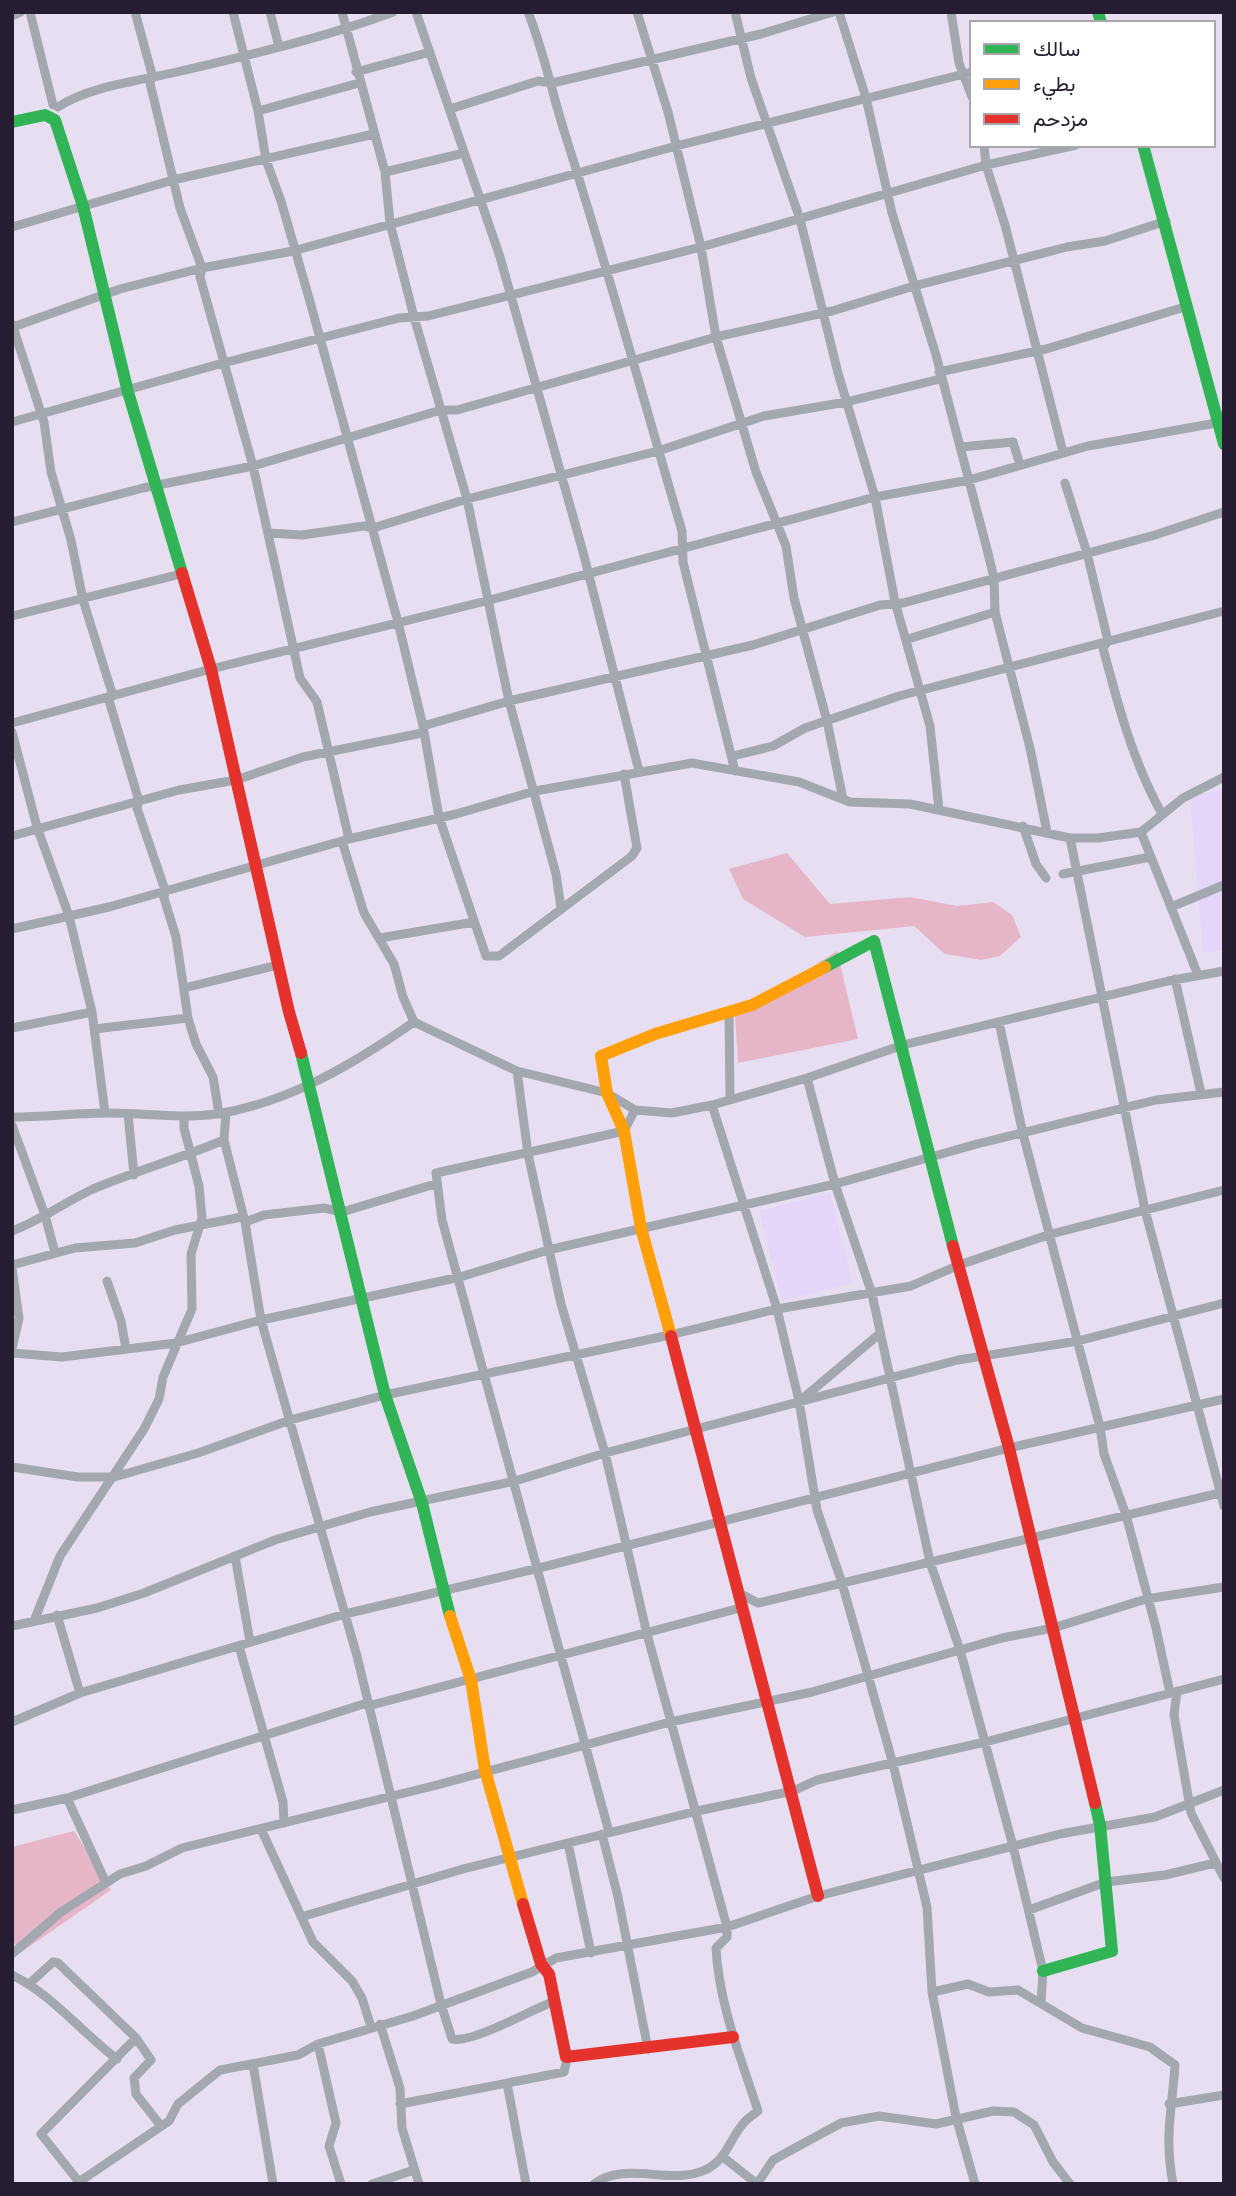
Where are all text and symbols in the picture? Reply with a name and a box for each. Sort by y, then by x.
legend [970,21,1215,147]
text: سالك [1033,34,1080,66]
text: بطيء [1033,69,1076,101]
text: مزدحم [1033,104,1088,136]

